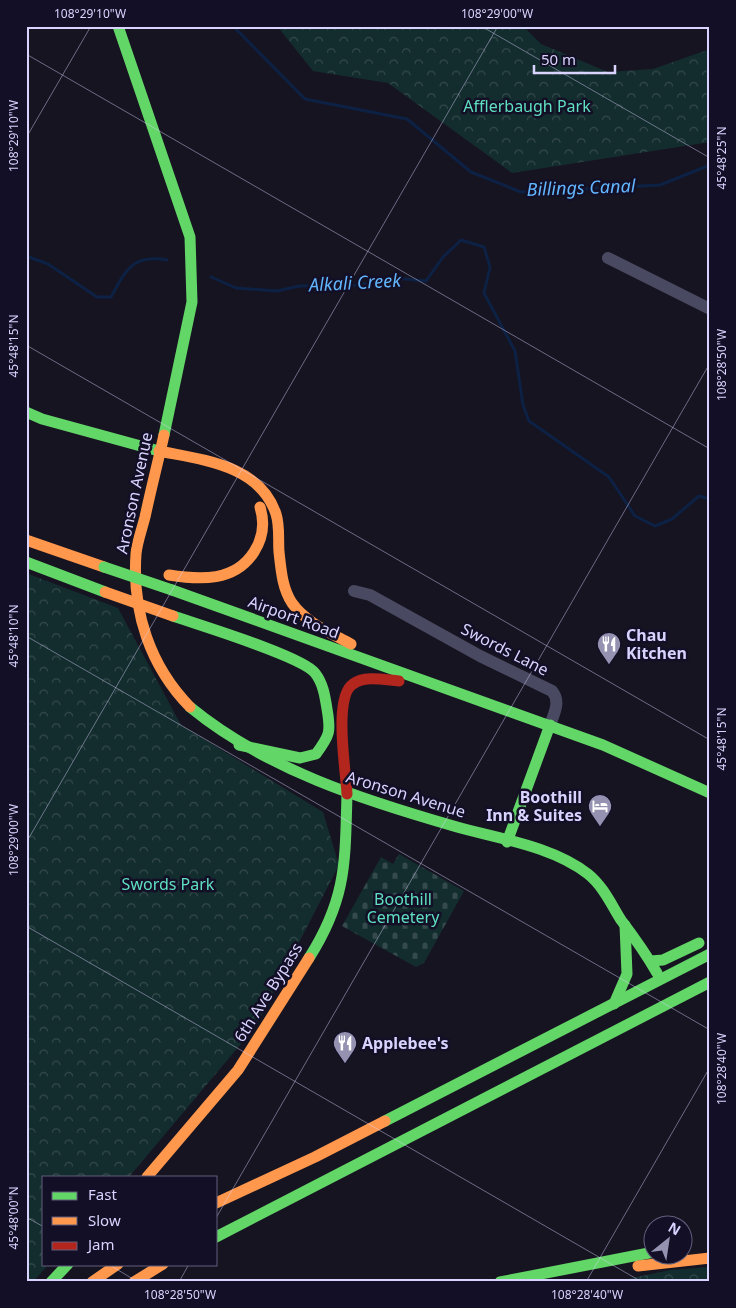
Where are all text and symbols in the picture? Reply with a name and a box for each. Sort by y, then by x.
text: 108°29'10"W [54,5,126,22]
text: 108°29'00"W [461,5,533,22]
scale bar [534,42,615,74]
text: 50 m [541,49,576,69]
park label: Afflerbaugh Park [463,95,591,117]
text: 108°29'10"W [5,100,22,172]
text: 45°48'25"N [713,126,730,190]
water label: Billings Canal [526,173,636,201]
water label: Alkali Creek [306,268,403,296]
text: 45°48'15"N [5,314,22,378]
text: 108°28'50"W [713,329,730,401]
street label: Aronson Avenue [110,430,158,556]
street label: Airport Road [245,590,343,644]
text: 45°48'10"N [5,604,22,668]
street label: Swords Lane [458,618,552,680]
place label: Chau Kitchen [626,624,687,664]
restaurant icon: Chau Kitchen [596,631,622,665]
text: 45°48'15"N [713,707,730,771]
street label: Aronson Avenue [344,765,468,823]
place label: Boothill Inn & Suites [486,786,582,826]
hotel icon: Boothill Inn & Suites [587,793,613,827]
text: 108°29'00"W [5,804,22,876]
park label: Swords Park [122,873,215,895]
park label: Boothill Cemetery [367,888,440,928]
street label: 6th Ave Bypass [229,938,307,1046]
restaurant icon: Applebee's [332,1030,358,1064]
place label: Applebee's [362,1032,448,1054]
text: 108°28'40"W [713,1033,730,1105]
legend [42,1176,218,1266]
text: Fast [88,1184,117,1204]
text: 45°48'00"N [5,1186,22,1250]
text: Slow [88,1210,121,1230]
north arrow [644,1216,694,1266]
text: N [665,1217,684,1239]
text: Jam [86,1234,115,1254]
text: 108°28'50"W [144,1286,216,1303]
text: 108°28'40"W [551,1286,623,1303]

